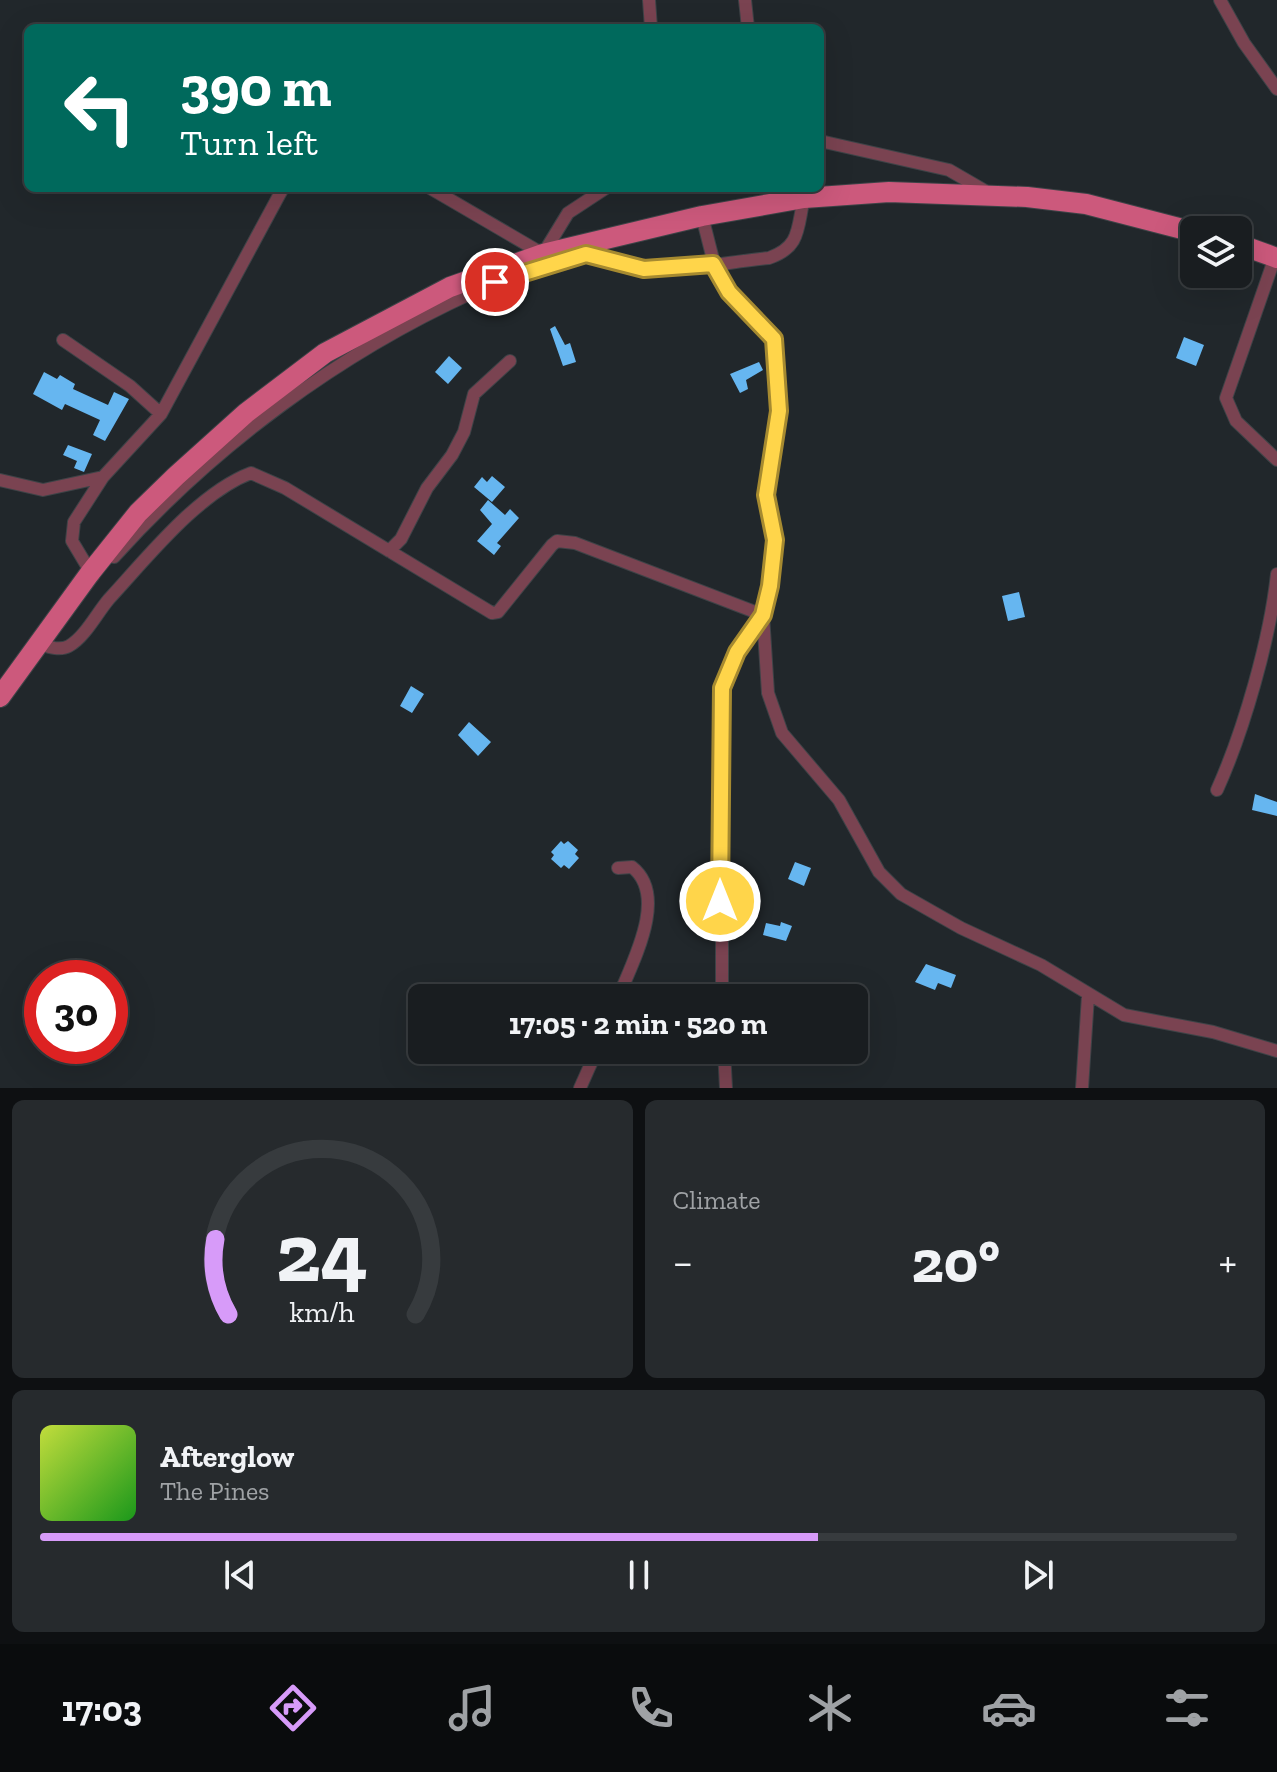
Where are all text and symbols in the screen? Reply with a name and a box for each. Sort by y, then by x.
text: 390 m [180,53,332,120]
icon: left [48,56,152,160]
text: Turn left [180,121,318,164]
map controls [1180,216,1252,288]
button: layers [1180,216,1252,288]
pin [461,248,529,316]
icon: arrive [473,260,517,304]
position arrow [678,859,762,943]
speed limit sign: 30 [24,960,128,1064]
text: 17:05 · 2 min · 520 m [509,1006,767,1042]
text: Climate [673,1184,760,1216]
text: 24 [276,1202,368,1302]
text: 20° [912,1225,1000,1297]
text: − [673,1235,693,1288]
text: + [1218,1235,1237,1288]
text: km/h [290,1295,355,1329]
text: Afterglow [160,1439,294,1475]
text: The Pines [160,1475,270,1507]
icon: previous [218,1553,262,1597]
icon: pause [617,1553,661,1597]
icon: next [1016,1553,1060,1597]
icon: directions [265,1680,321,1736]
icon: music [444,1680,500,1736]
icon: phone [623,1680,679,1736]
icon: climate [802,1680,858,1736]
icon: car [981,1680,1037,1736]
icon: filters [1159,1680,1215,1736]
text: 17:03 [61,1687,142,1730]

